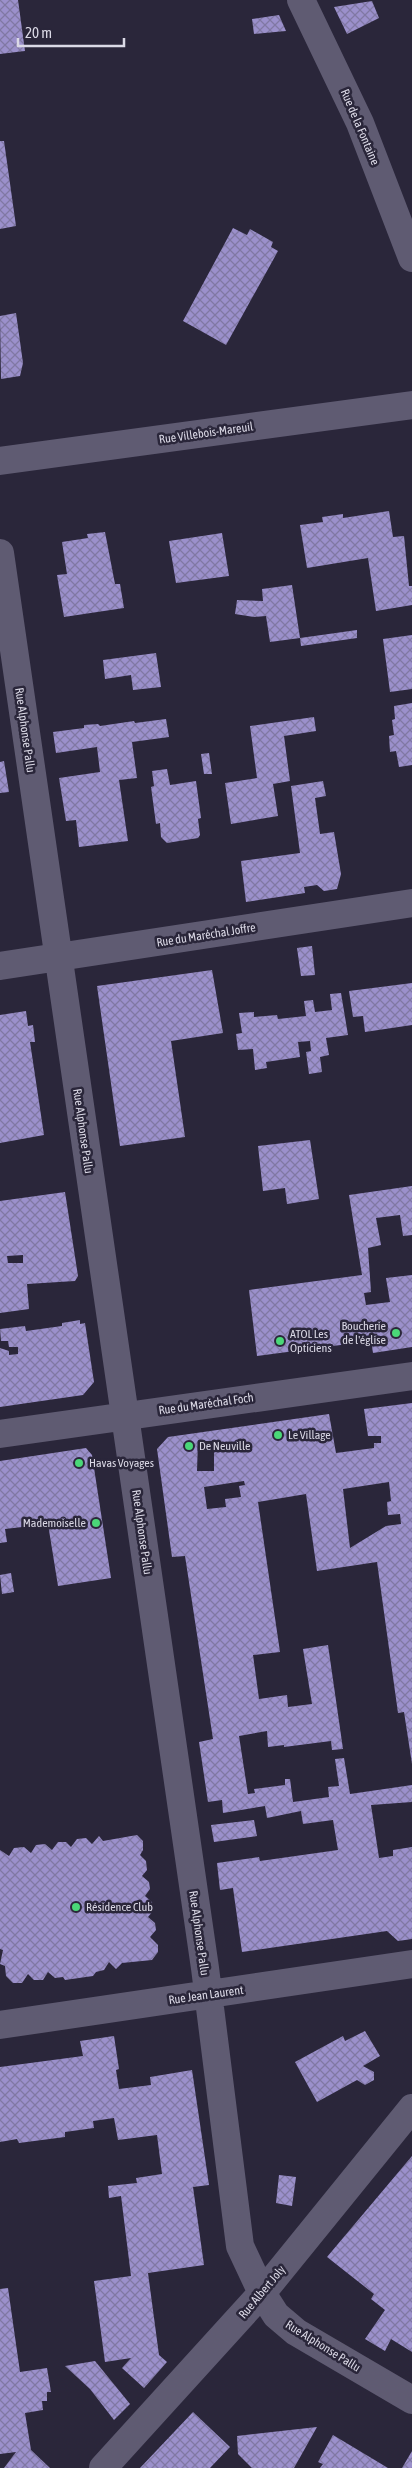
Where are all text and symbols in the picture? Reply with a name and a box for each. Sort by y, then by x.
scale bar [18,15,124,47]
text: 20 m [25,24,52,41]
street label: Rue de la Fontaine [338,87,382,167]
street label: Rue Villebois-Mareuil [158,419,255,447]
street label: Rue Alphonse Pallu [12,687,38,774]
street label: Rue du Maréchal Joffre [155,920,257,950]
street label: Rue Alphonse Pallu [70,1088,96,1175]
place label: Boucherie de l'église [341,1319,386,1347]
place label: ATOL Les Opticiens [290,1327,332,1355]
marker: Boucherie de l'église [390,1327,402,1339]
marker: ATOL Les Opticiens [274,1335,286,1347]
street label: Rue du Maréchal Foch [158,1390,254,1418]
place label: Le Village [288,1428,331,1442]
marker: Le Village [272,1429,284,1441]
place label: De Neuville [199,1439,251,1453]
marker: De Neuville [183,1440,195,1452]
place label: Havas Voyages [89,1456,154,1470]
marker: Havas Voyages [73,1457,85,1469]
street label: Rue Alphonse Pallu [129,1489,155,1576]
place label: Mademoiselle [23,1516,86,1530]
marker: Mademoiselle [90,1517,102,1529]
street label: Rue Alphonse Pallu [186,1890,212,1977]
place label: Résidence Club [86,1900,153,1914]
marker: Résidence Club [70,1901,82,1913]
street label: Rue Jean Laurent [168,1983,245,2007]
street label: Rue Albert Joly [236,2263,288,2321]
street label: Rue Alphonse Pallu [283,2317,363,2375]

